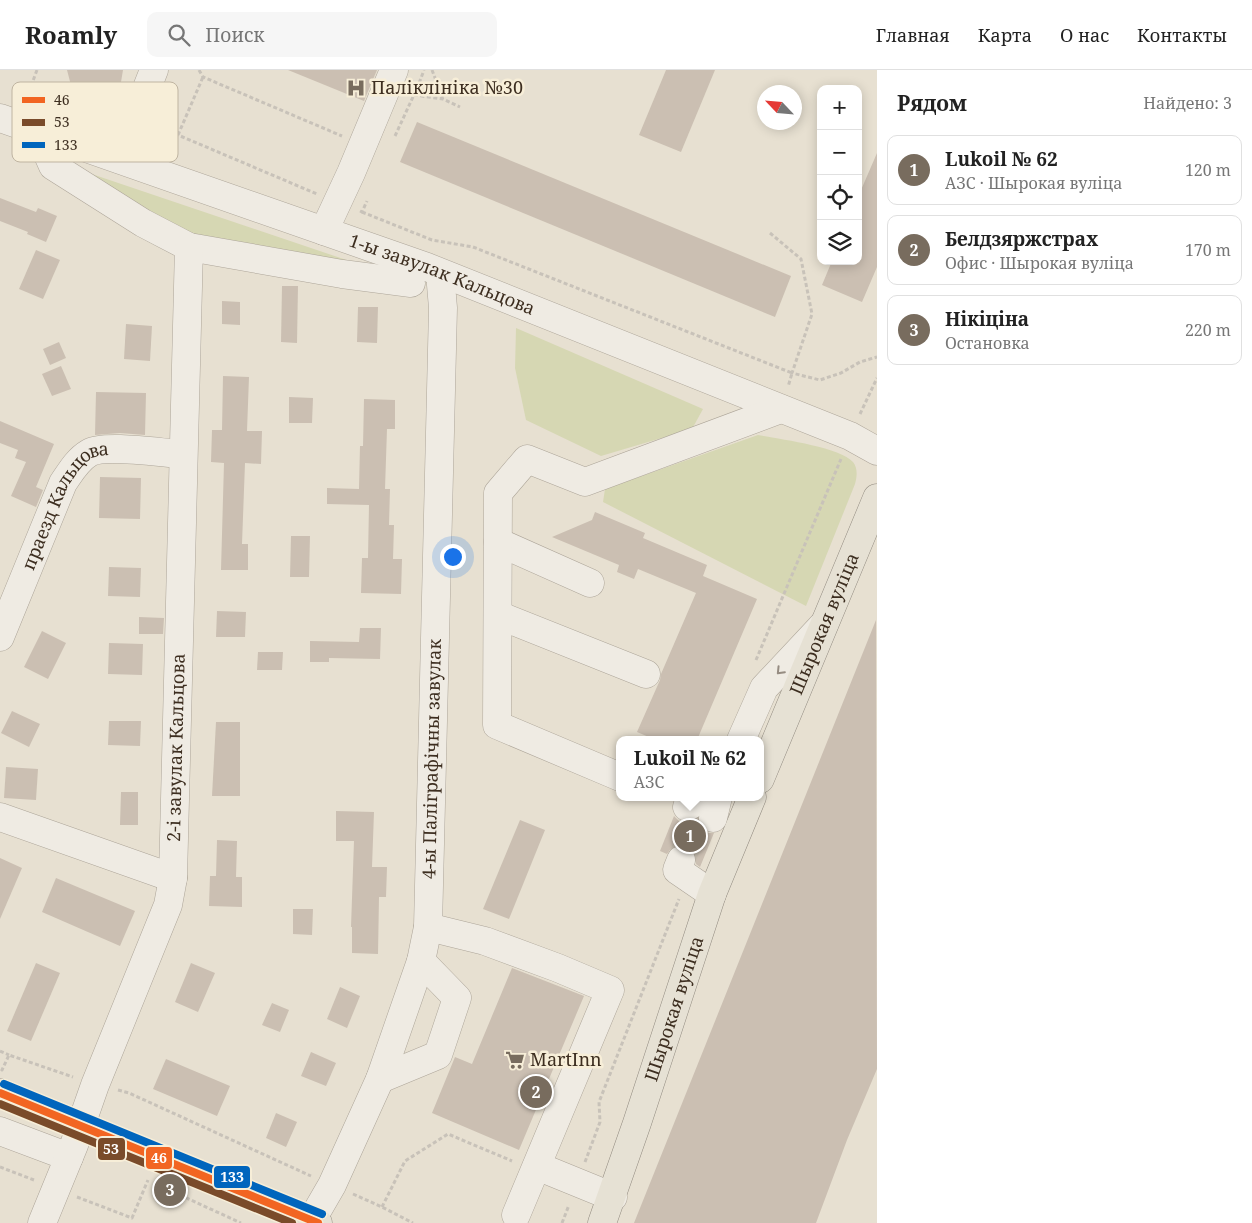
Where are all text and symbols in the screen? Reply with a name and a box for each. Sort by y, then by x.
search box [147,12,497,57]
text: Roamly [25,18,117,51]
icon: search [165,21,193,49]
text: Поиск [205,22,265,48]
text: Главная [876,23,950,47]
text: Карта [978,23,1032,47]
text: О нас [1060,23,1109,47]
text: Контакты [1137,23,1227,47]
place label: Паліклініка №30 [371,75,523,99]
hospital icon: Паліклініка №30 [345,77,367,99]
legend [12,82,178,162]
north arrow [757,85,802,130]
map controls [817,85,862,265]
button: + [817,85,862,130]
text: Рядом [897,89,967,117]
text: 46 [54,90,70,109]
text: Найдено: 3 [1143,92,1232,114]
text: 53 [54,112,70,131]
button: − [817,130,862,175]
text: 133 [54,135,78,154]
text: Lukoil № 62 [945,146,1058,172]
text: 1 [909,159,919,181]
text: 120 m [1185,159,1231,181]
text: АЗС · Шырокая вуліца [945,172,1122,194]
button: locate [817,175,862,220]
button: layers [817,220,862,265]
text: Белдзяржстрах [945,226,1098,252]
street label: 1-ы завулак Кальцова [346,228,539,320]
text: 2 [909,239,919,261]
text: 170 m [1185,239,1231,261]
text: Офис · Шырокая вуліца [945,252,1134,274]
text: Нікіціна [945,306,1029,332]
text: 3 [909,319,919,341]
text: 220 m [1185,319,1231,341]
text: Остановка [945,332,1030,354]
street label: праезд Кальцова [16,436,110,574]
your location [440,544,466,570]
street label: Шырокая вуліца [783,549,864,698]
street label: 4-ы Паліграфічны завулак [416,638,446,879]
street label: 2-і завулак Кальцова [161,653,190,842]
one-way arrow [777,665,786,674]
popup [616,736,764,801]
text: Lukoil № 62 [634,745,746,771]
text: АЗС [634,771,664,793]
pin: 1 [674,817,706,855]
street label: Шырокая вуліца [638,933,708,1084]
place label: MartInn [530,1047,602,1071]
supermarket icon: MartInn [504,1049,526,1071]
pin: 2 [520,1073,552,1111]
line badge: 53 [97,1137,126,1161]
text: 53 [103,1139,119,1158]
line badge: 46 [145,1146,173,1170]
text: 46 [151,1148,167,1167]
line badge: 133 [213,1165,251,1189]
text: 133 [220,1167,244,1186]
pin: 3 [154,1171,186,1209]

